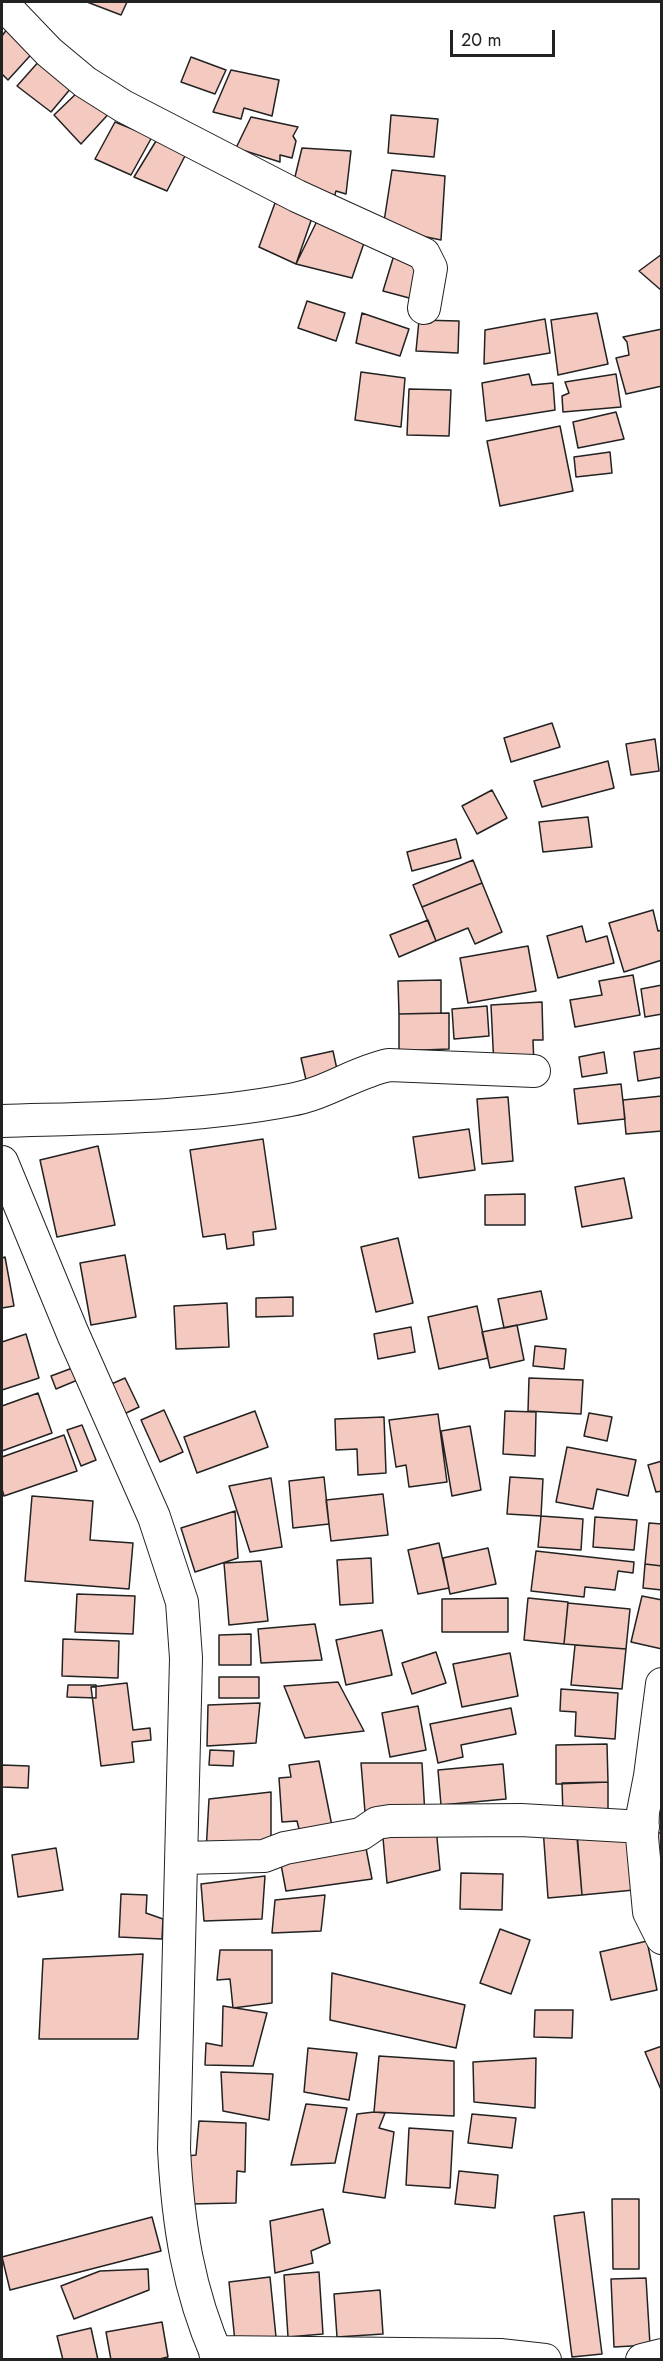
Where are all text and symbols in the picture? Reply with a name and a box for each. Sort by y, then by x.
scale bar [453,18,558,56]
text: 20 m [461,27,501,53]

